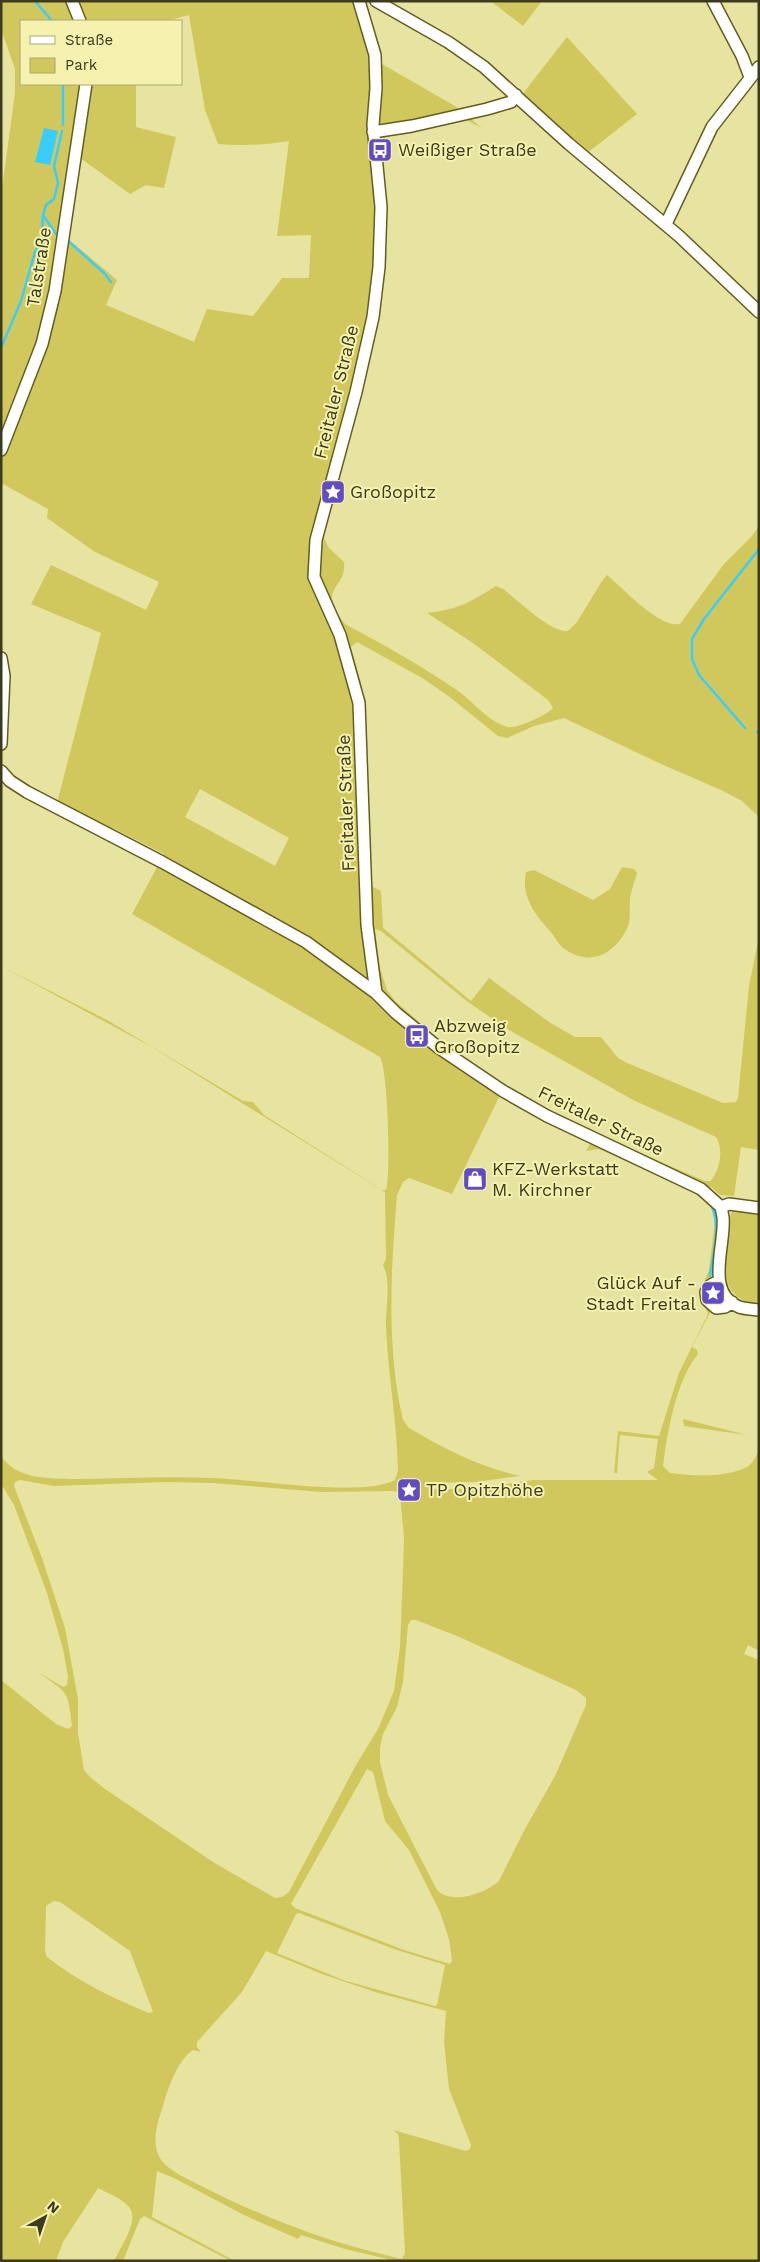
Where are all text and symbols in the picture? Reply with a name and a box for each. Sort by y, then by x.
legend [20,20,182,85]
text: Straße [65,31,113,49]
text: Park [65,56,98,74]
bus stop icon: Weißiger Straße [367,137,393,163]
place label: Weißiger Straße [398,139,537,160]
street label: Talstraße [22,225,55,308]
street label: Freitaler Straße [309,323,362,461]
place icon: Großopitz [320,479,346,505]
place label: Großopitz [350,481,436,502]
street label: Freitaler Straße [333,734,358,872]
place label: Abzweig Großopitz [434,1015,520,1057]
bus stop icon: Abzweig Großopitz [404,1023,430,1049]
street label: Freitaler Straße [535,1081,667,1160]
place label: KFZ-Werkstatt M. Kirchner [492,1158,619,1200]
shop icon: KFZ-Werkstatt M. Kirchner [462,1166,488,1192]
place label: Glück Auf - Stadt Freital [586,1272,696,1314]
place icon: Glück Auf - Stadt Freital [700,1280,726,1306]
place icon: TP Opitzhöhe [396,1477,422,1503]
place label: TP Opitzhöhe [426,1479,544,1500]
north arrow [20,2192,70,2242]
text: N [44,2198,62,2217]

